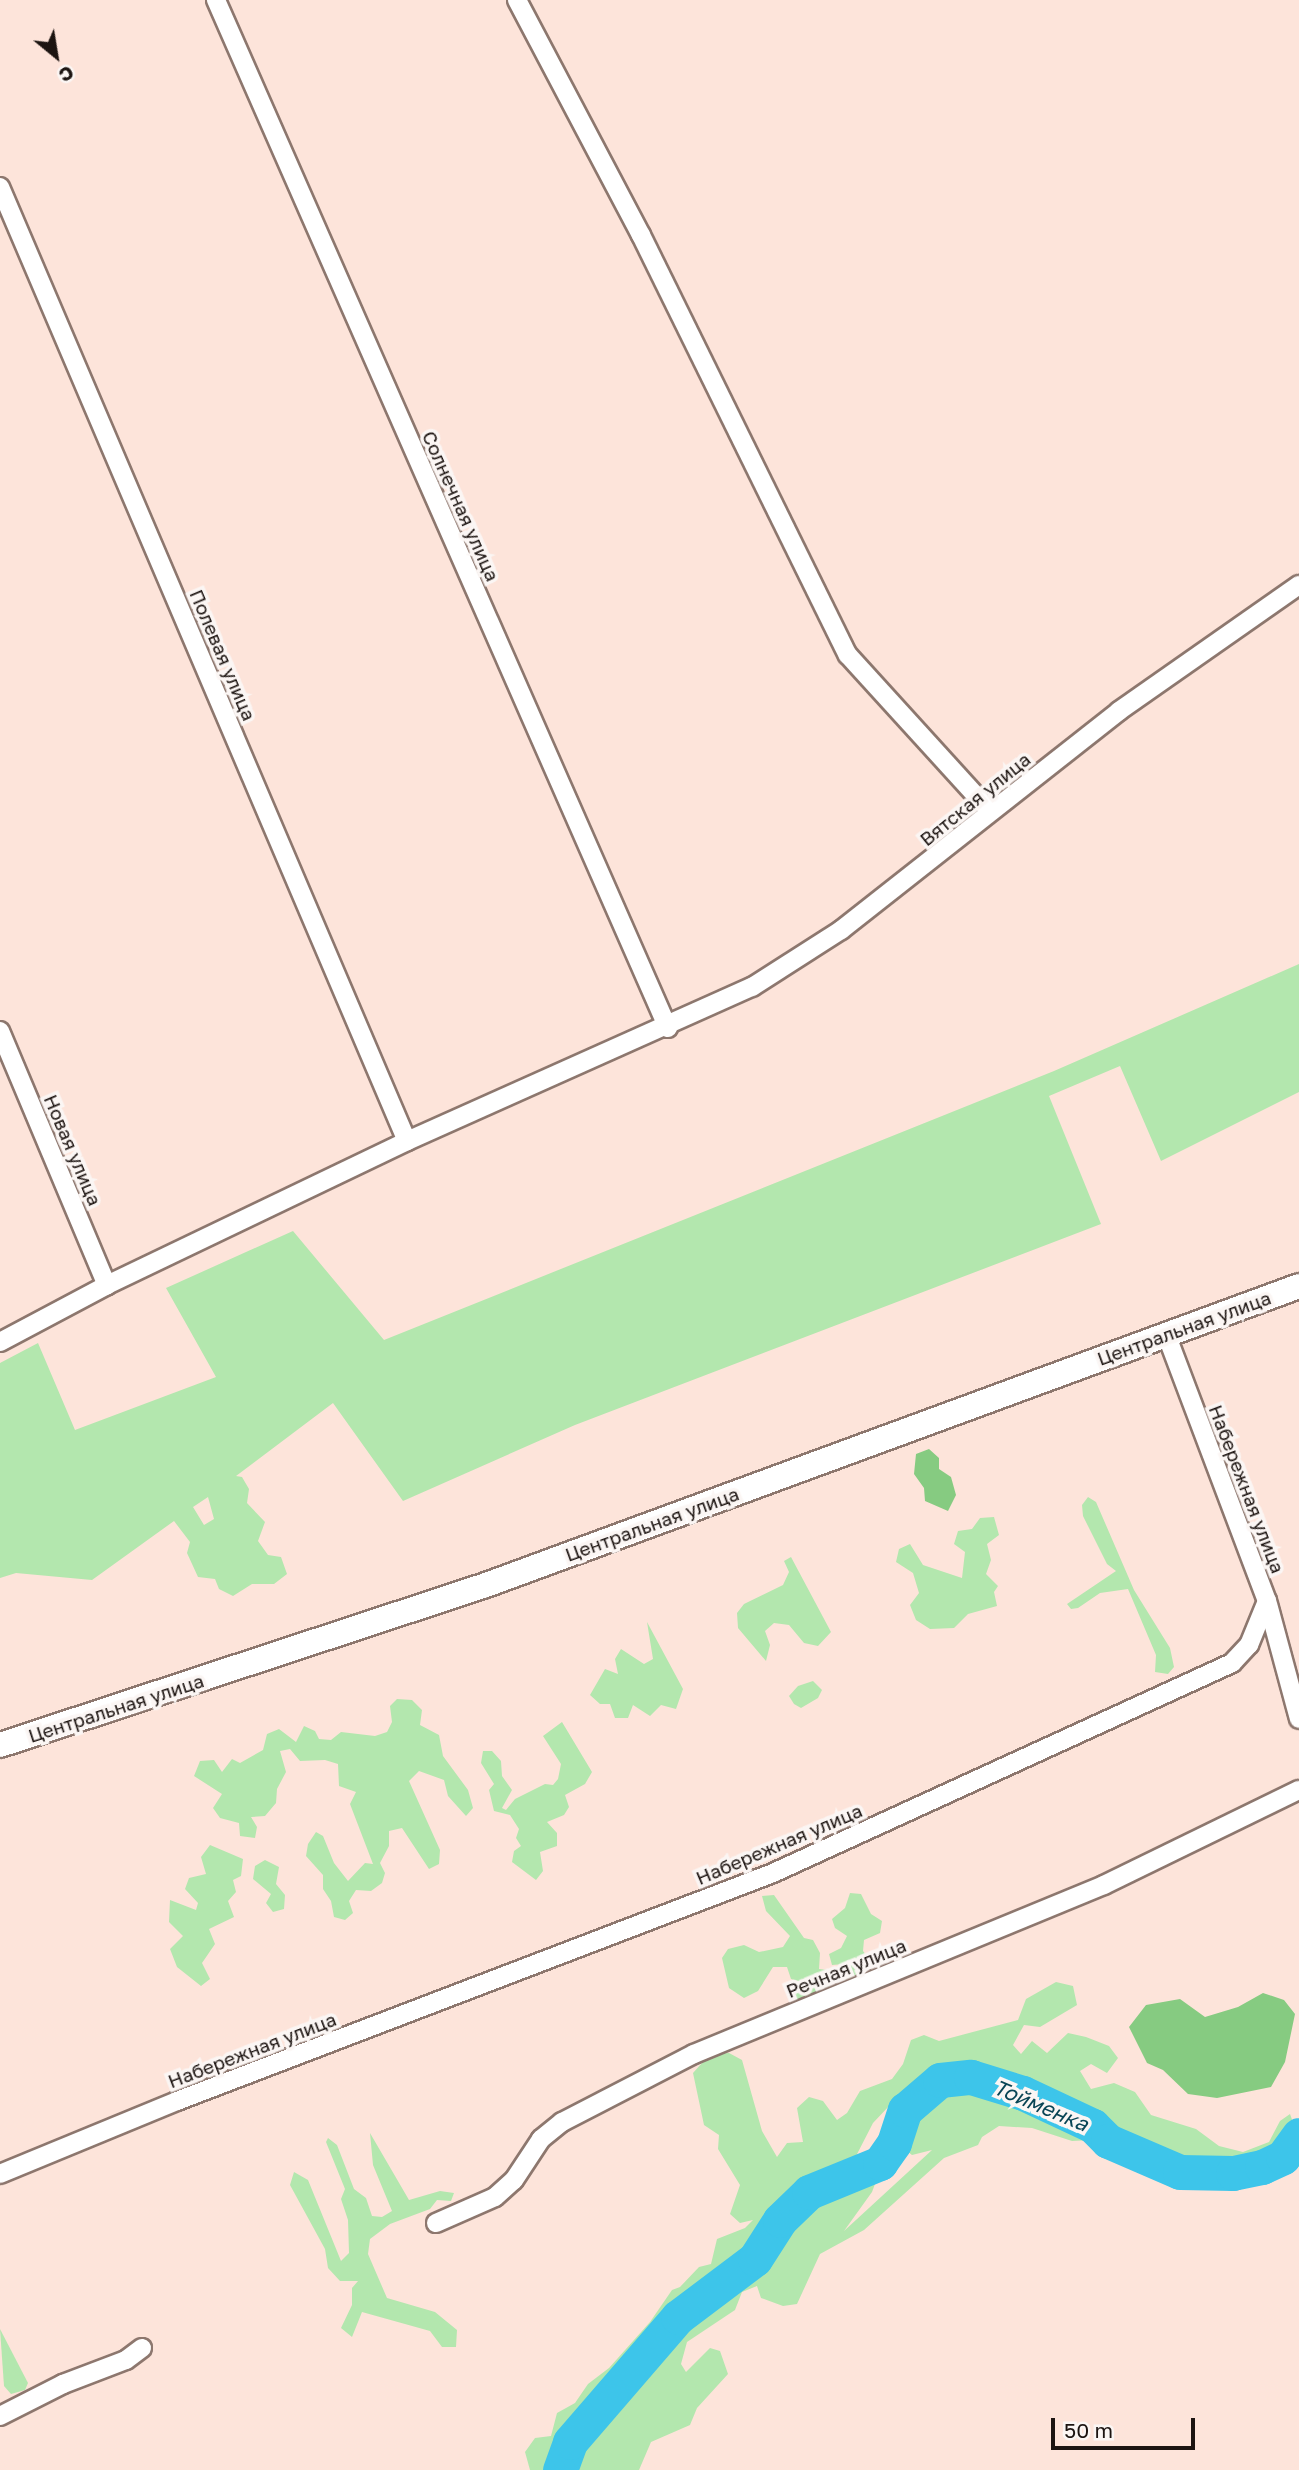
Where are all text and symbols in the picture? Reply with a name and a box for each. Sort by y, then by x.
north arrow [21,21,91,91]
text: С [55,61,78,88]
street label: Солнечная улица [418,427,504,585]
street label: Полевая улица [185,586,261,724]
street label: Вятская улица [915,747,1035,851]
street label: Новая улица [39,1091,107,1209]
street label: Центральная улица [1094,1286,1274,1370]
street label: Набережная улица [1204,1402,1290,1576]
street label: Центральная улица [562,1482,742,1566]
street label: Центральная улица [25,1669,207,1747]
street label: Набережная улица [692,1799,866,1889]
street label: Речная улица [783,1934,909,2002]
street label: Набережная улица [165,2007,339,2093]
water label: Тойменка [990,2074,1092,2136]
scale bar [1054,2404,1198,2448]
text: 50 m [1064,2417,1113,2443]

